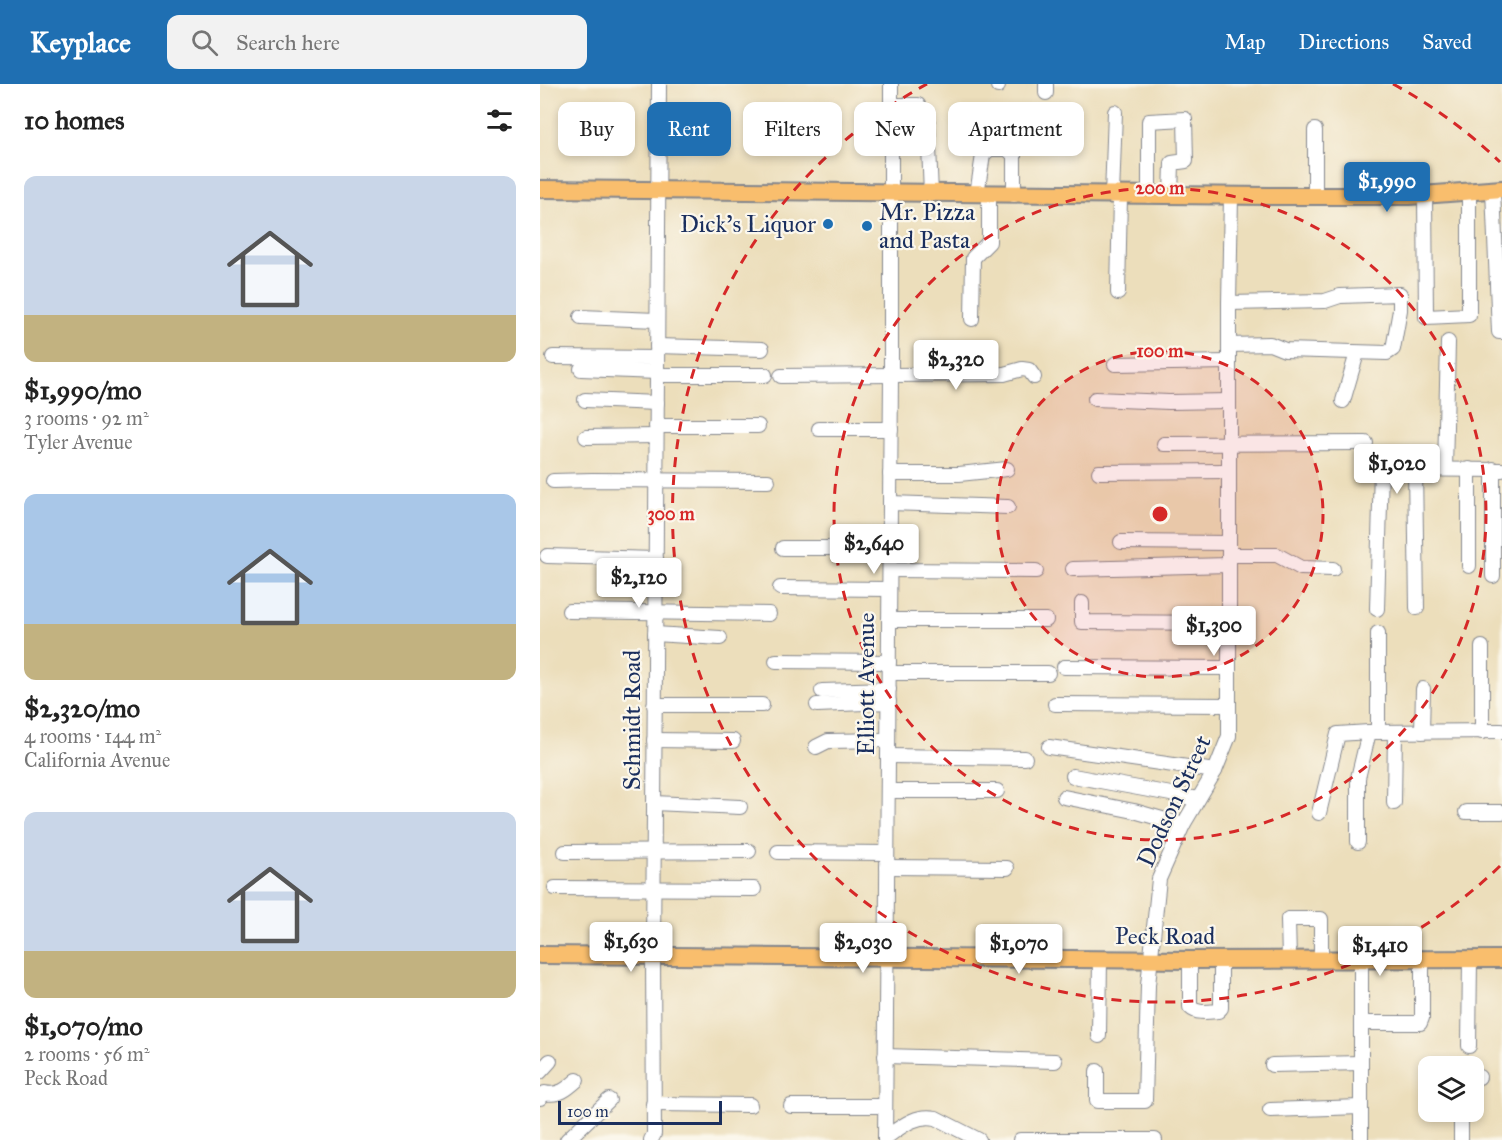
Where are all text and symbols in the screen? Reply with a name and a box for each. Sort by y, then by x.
search box [167,15,587,69]
text: Keyplace [30,25,131,60]
icon: search [188,26,221,59]
text: Search here [236,29,340,56]
text: Map [1225,29,1266,55]
text: Directions [1299,29,1389,55]
text: Saved [1422,29,1472,55]
chip: Buy [558,102,635,156]
chip: Rent [647,102,731,156]
chip: Filters [743,102,842,156]
chip: New [854,102,936,156]
chip: Apartment [948,102,1084,156]
text: 10 homes [24,104,125,136]
icon: filters [483,104,516,137]
pin: $1,990 [1338,162,1436,213]
text: $1,990 [1358,169,1416,193]
text: 200 m [1136,177,1185,199]
place label: Mr. Pizza and Pasta [879,197,976,255]
place label: Dick's Liquor [680,209,816,239]
icon: home [216,215,324,323]
marker: Dick's Liquor [821,217,835,231]
marker: Mr. Pizza and Pasta [860,219,874,233]
pin: $2,320 [907,340,1005,391]
text: 100 m [1137,340,1184,362]
text: $2,320 [928,347,984,371]
text: $1,990/mo [24,374,142,406]
text: 3 rooms · 92 m² [24,406,149,430]
text: Tyler Avenue [24,430,133,454]
pin: $1,020 [1348,444,1446,495]
text: $1,020 [1368,451,1426,475]
text: 300 m [647,503,695,526]
centre of rings [1150,504,1170,524]
pin: $2,640 [825,524,923,575]
text: $2,640 [844,531,904,555]
icon: home [216,533,324,641]
pin: $2,120 [590,558,688,609]
text: $2,120 [611,565,667,589]
pin: $1,300 [1165,606,1263,657]
street label: Elliott Avenue [851,612,881,756]
text: $1,300 [1186,613,1242,637]
street label: Schmidt Road [617,650,647,790]
text: $2,320/mo [24,692,140,724]
text: 4 rooms · 144 m² [24,724,161,748]
street label: Dodson Street [1130,730,1218,872]
text: California Avenue [24,748,170,772]
icon: home [216,851,324,959]
street label: Peck Road [1115,921,1215,951]
pin: $1,630 [582,922,680,973]
pin: $2,030 [814,923,912,974]
pin: $1,070 [970,924,1068,975]
pin: $1,410 [1331,926,1429,977]
text: $1,630 [604,929,658,953]
text: $2,030 [834,930,892,954]
text: $1,070 [989,931,1049,955]
text: $1,410 [1352,933,1408,957]
text: $1,070/mo [24,1010,143,1042]
text: 2 rooms · 56 m² [24,1042,150,1066]
map controls [1418,1056,1484,1122]
button: layers [1418,1056,1484,1122]
text: Peck Road [24,1066,108,1090]
scale bar [558,1098,722,1126]
text: 100 m [567,1102,609,1121]

